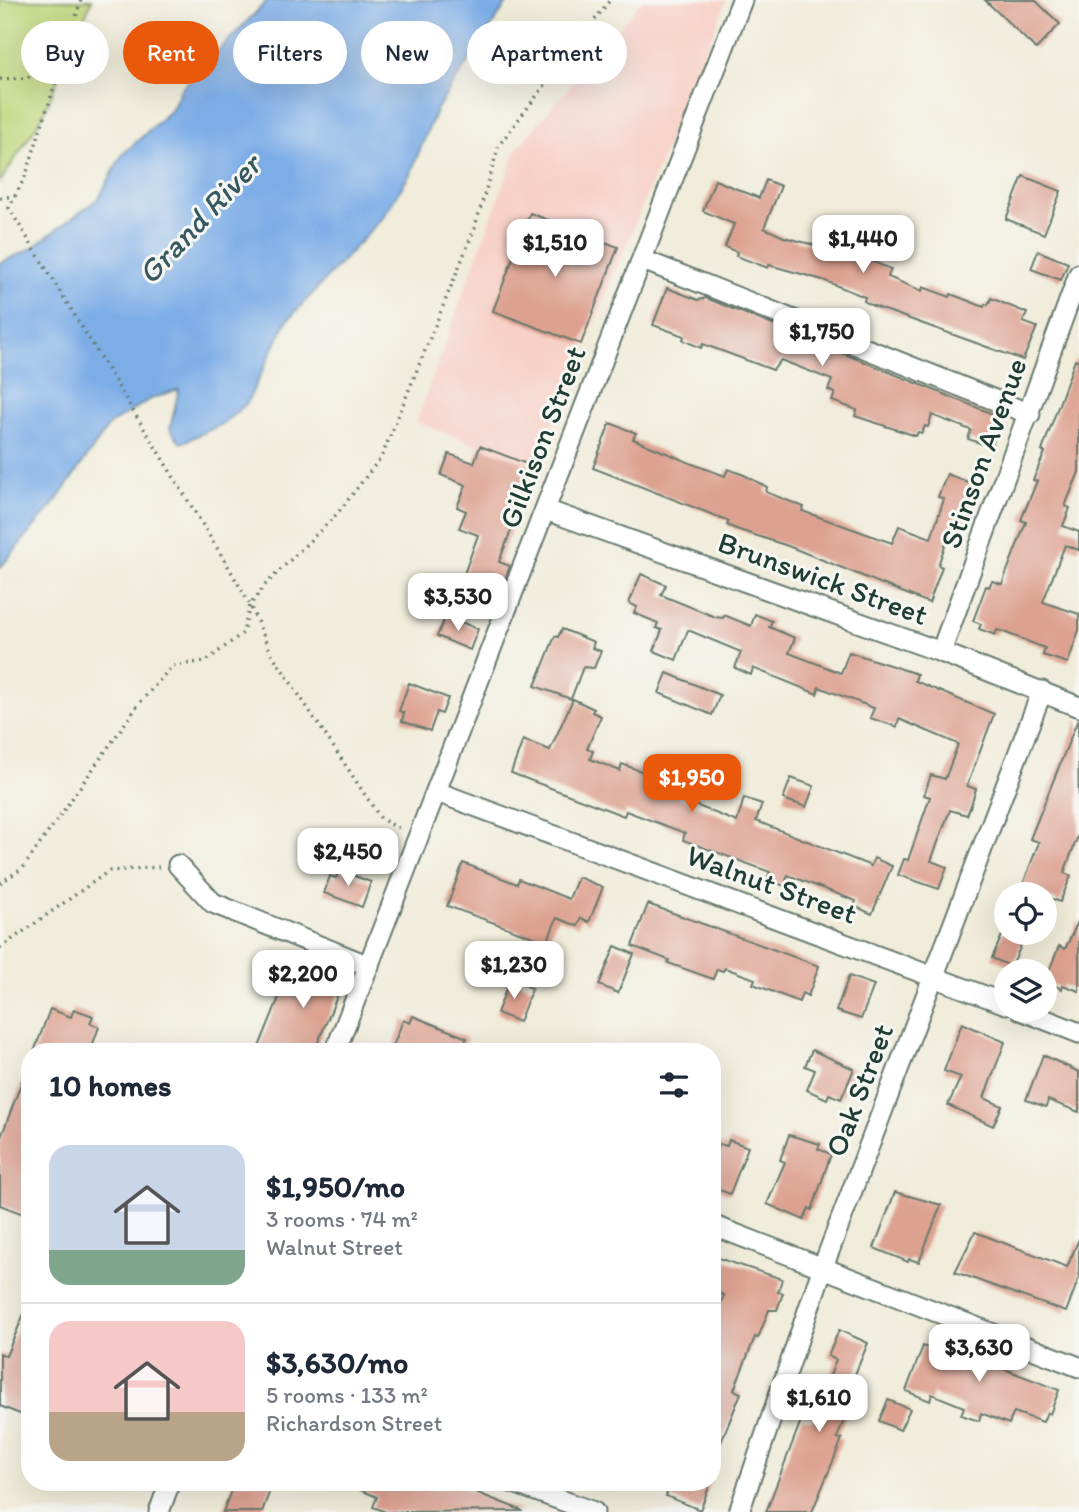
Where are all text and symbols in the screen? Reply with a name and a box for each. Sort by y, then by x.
chip: Buy [21,21,109,84]
chip: Rent [123,21,219,84]
chip: Filters [233,21,347,84]
chip: New [361,21,453,84]
chip: Apartment [467,21,627,84]
water label: Grand River [129,144,271,292]
pin: $1,440 [806,216,920,275]
pin: $1,510 [498,219,612,279]
text: $1,440 [828,224,898,252]
text: $1,510 [523,228,587,256]
pin: $1,750 [765,308,879,368]
text: $1,750 [789,317,855,345]
street label: Gilkison Street [490,341,594,533]
street label: Stinson Avenue [931,353,1035,553]
street label: Brunswick Street [713,523,933,633]
pin: $3,530 [401,574,515,633]
text: $3,530 [424,582,492,610]
pin: $1,950 [635,754,749,814]
text: $1,950 [659,763,725,791]
pin: $2,450 [291,828,405,888]
street label: Walnut Street [682,836,862,932]
text: $2,450 [313,837,383,865]
map controls [994,882,1057,1022]
button: locate [994,882,1057,945]
pin: $1,230 [457,942,571,1001]
pin: $2,200 [246,950,360,1010]
text: $1,230 [481,950,547,978]
text: $2,200 [268,959,338,987]
button: layers [994,959,1057,1022]
street label: Oak Street [817,1018,901,1162]
icon: filters [655,1066,693,1104]
text: 10 homes [49,1067,172,1104]
text: $1,950/mo [266,1168,405,1205]
icon: home [105,1173,189,1257]
text: 3 rooms · 74 m² [266,1205,418,1233]
text: Walnut Street [266,1233,403,1261]
pin: $3,630 [922,1324,1036,1384]
text: $3,630 [945,1333,1013,1361]
text: $3,630/mo [266,1344,408,1381]
icon: home [105,1349,189,1433]
pin: $1,610 [762,1374,876,1434]
text: 5 rooms · 133 m² [266,1381,428,1409]
text: $1,610 [787,1383,851,1411]
text: Richardson Street [266,1409,442,1437]

